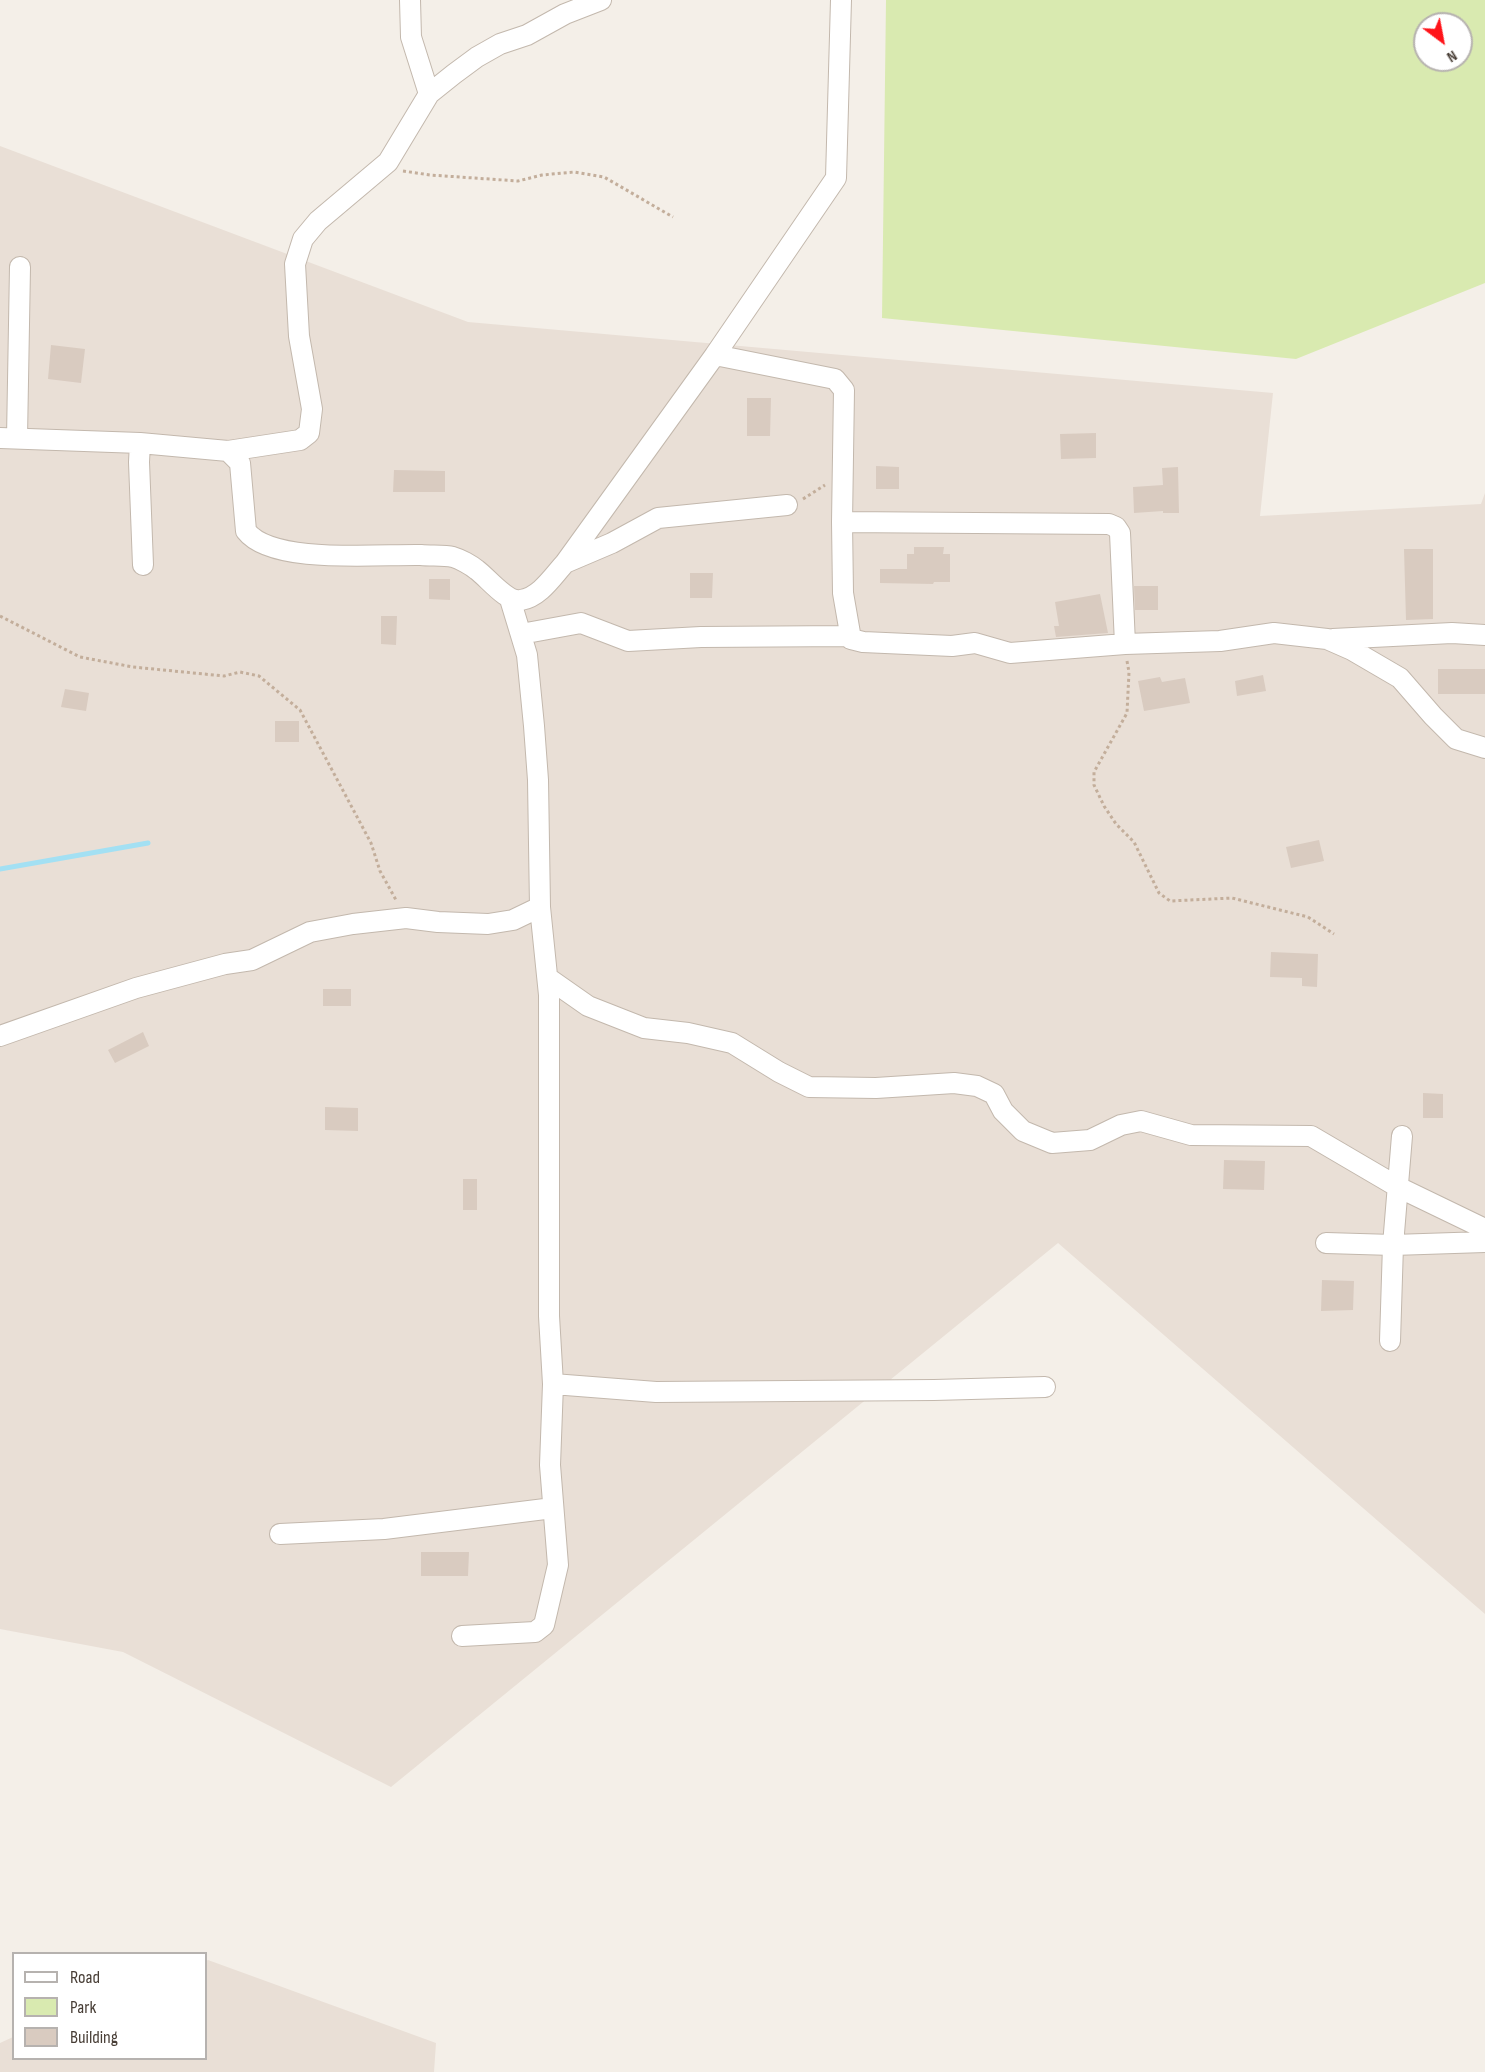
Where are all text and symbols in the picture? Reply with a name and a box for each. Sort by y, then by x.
north arrow [1413,12,1473,72]
text: N [1443,46,1460,66]
legend [12,1952,207,2060]
text: Road [70,1967,100,1988]
text: Park [70,1997,96,2018]
text: Building [70,2027,118,2048]

